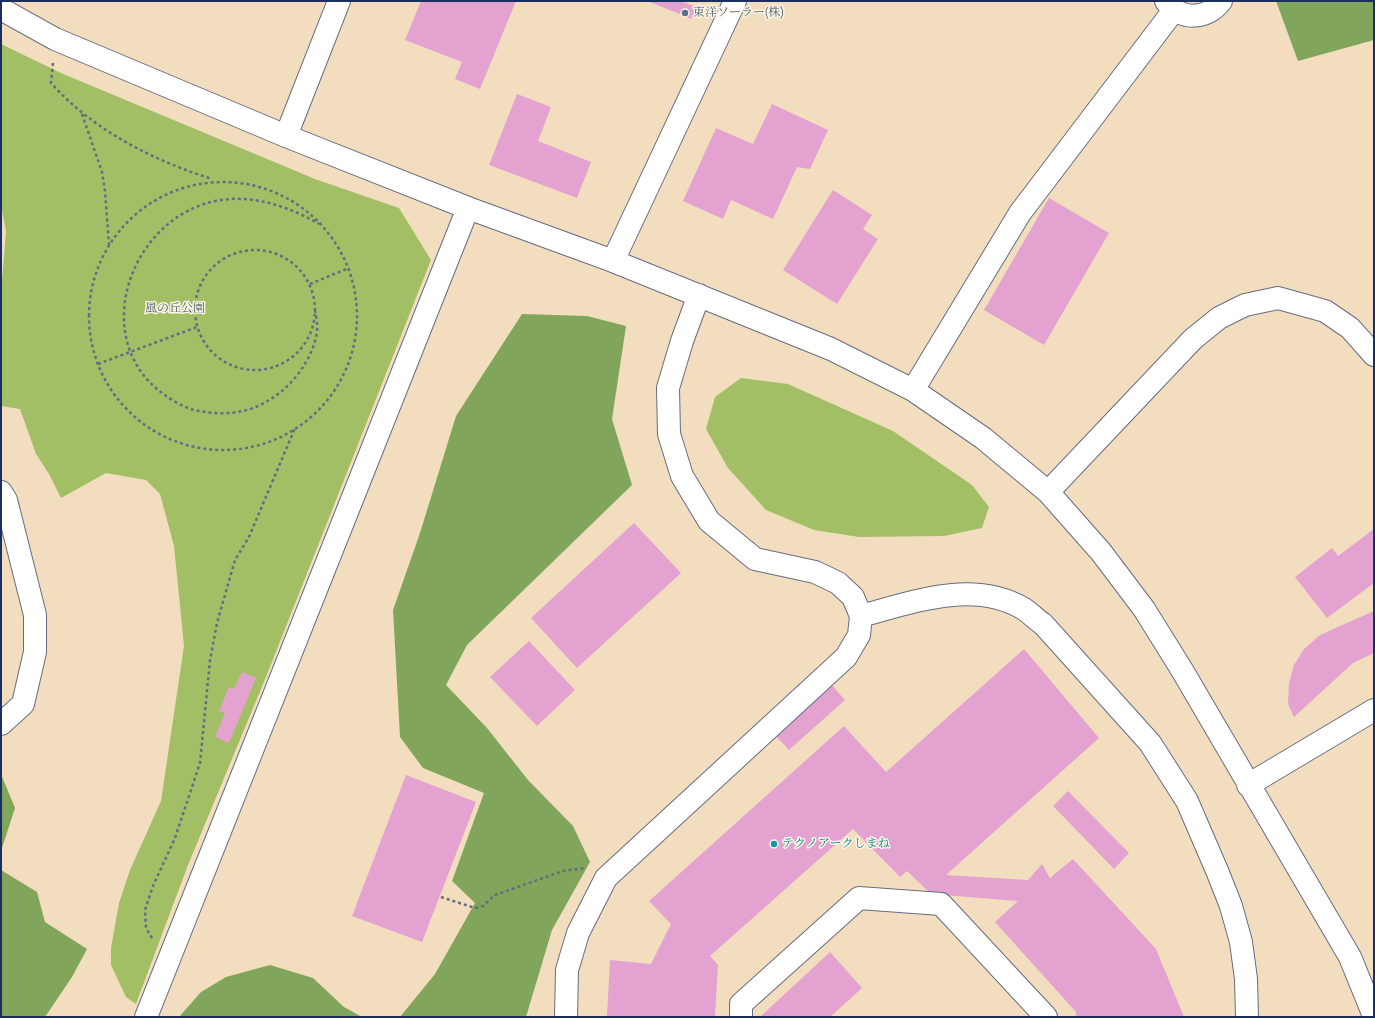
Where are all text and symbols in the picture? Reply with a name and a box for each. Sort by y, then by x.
place label: 東洋ソーラー(株) [693,6,784,20]
marker: 東洋ソーラー(株) [680,8,690,18]
park label: 風の丘公園 [145,302,205,316]
place label: テクノアークしまね [782,837,890,851]
marker: テクノアークしまね [769,839,779,849]

